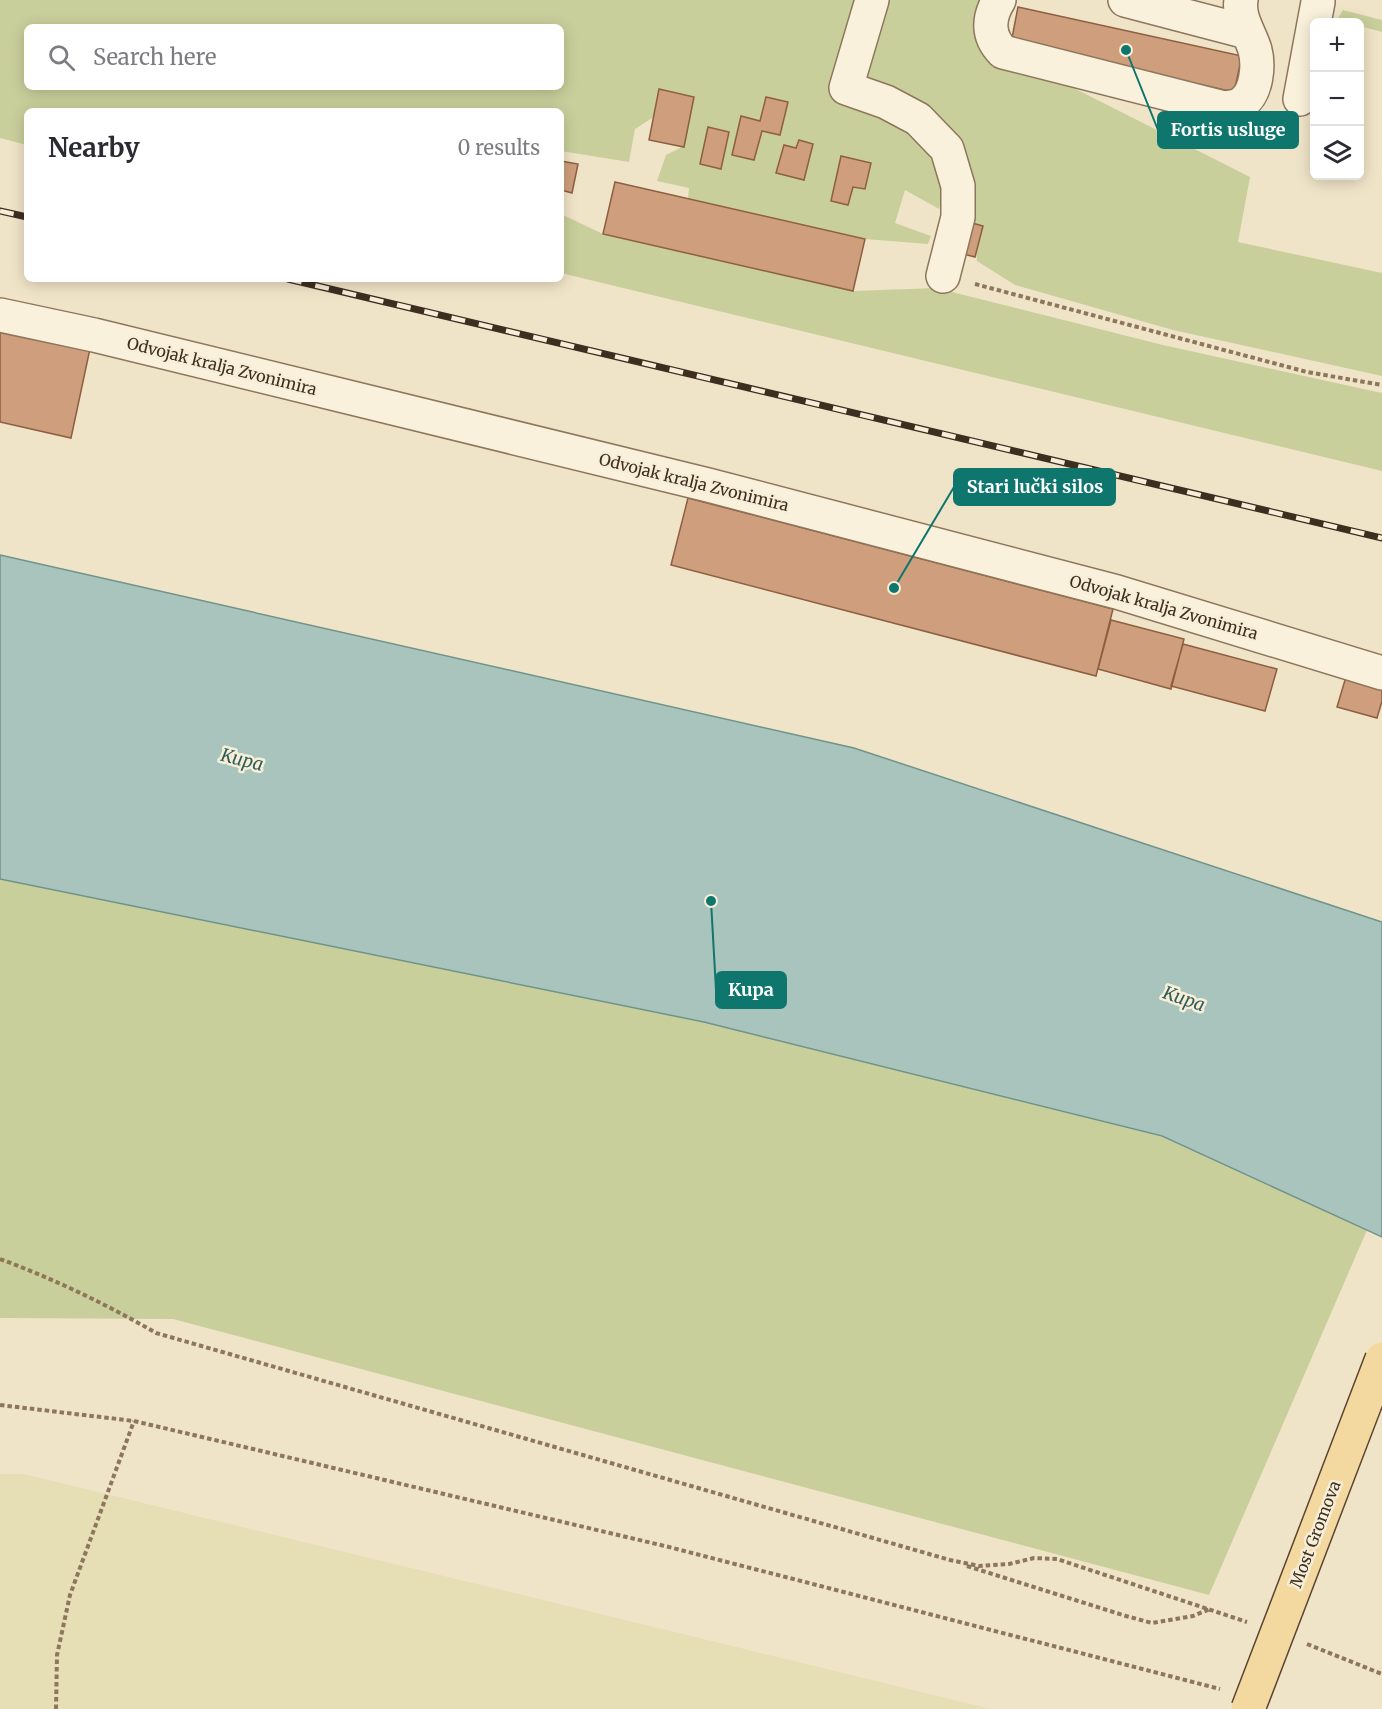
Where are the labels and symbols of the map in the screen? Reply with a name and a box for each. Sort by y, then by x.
callout: Fortis usluge [1158,112,1298,148]
text: Fortis usluge [1170,118,1286,141]
street label: Odvojak kralja Zvonimira [125,333,319,399]
street label: Odvojak kralja Zvonimira [597,449,791,515]
callout: Stari lučki silos [954,469,1115,505]
text: Stari lučki silos [967,475,1103,498]
street label: Odvojak kralja Zvonimira [1067,571,1261,644]
water label: Kupa [218,743,266,776]
callout: Kupa [716,972,786,1008]
text: Kupa [728,978,774,1001]
water label: Kupa [1159,980,1208,1016]
street label: Most Gromova [1285,1477,1345,1590]

